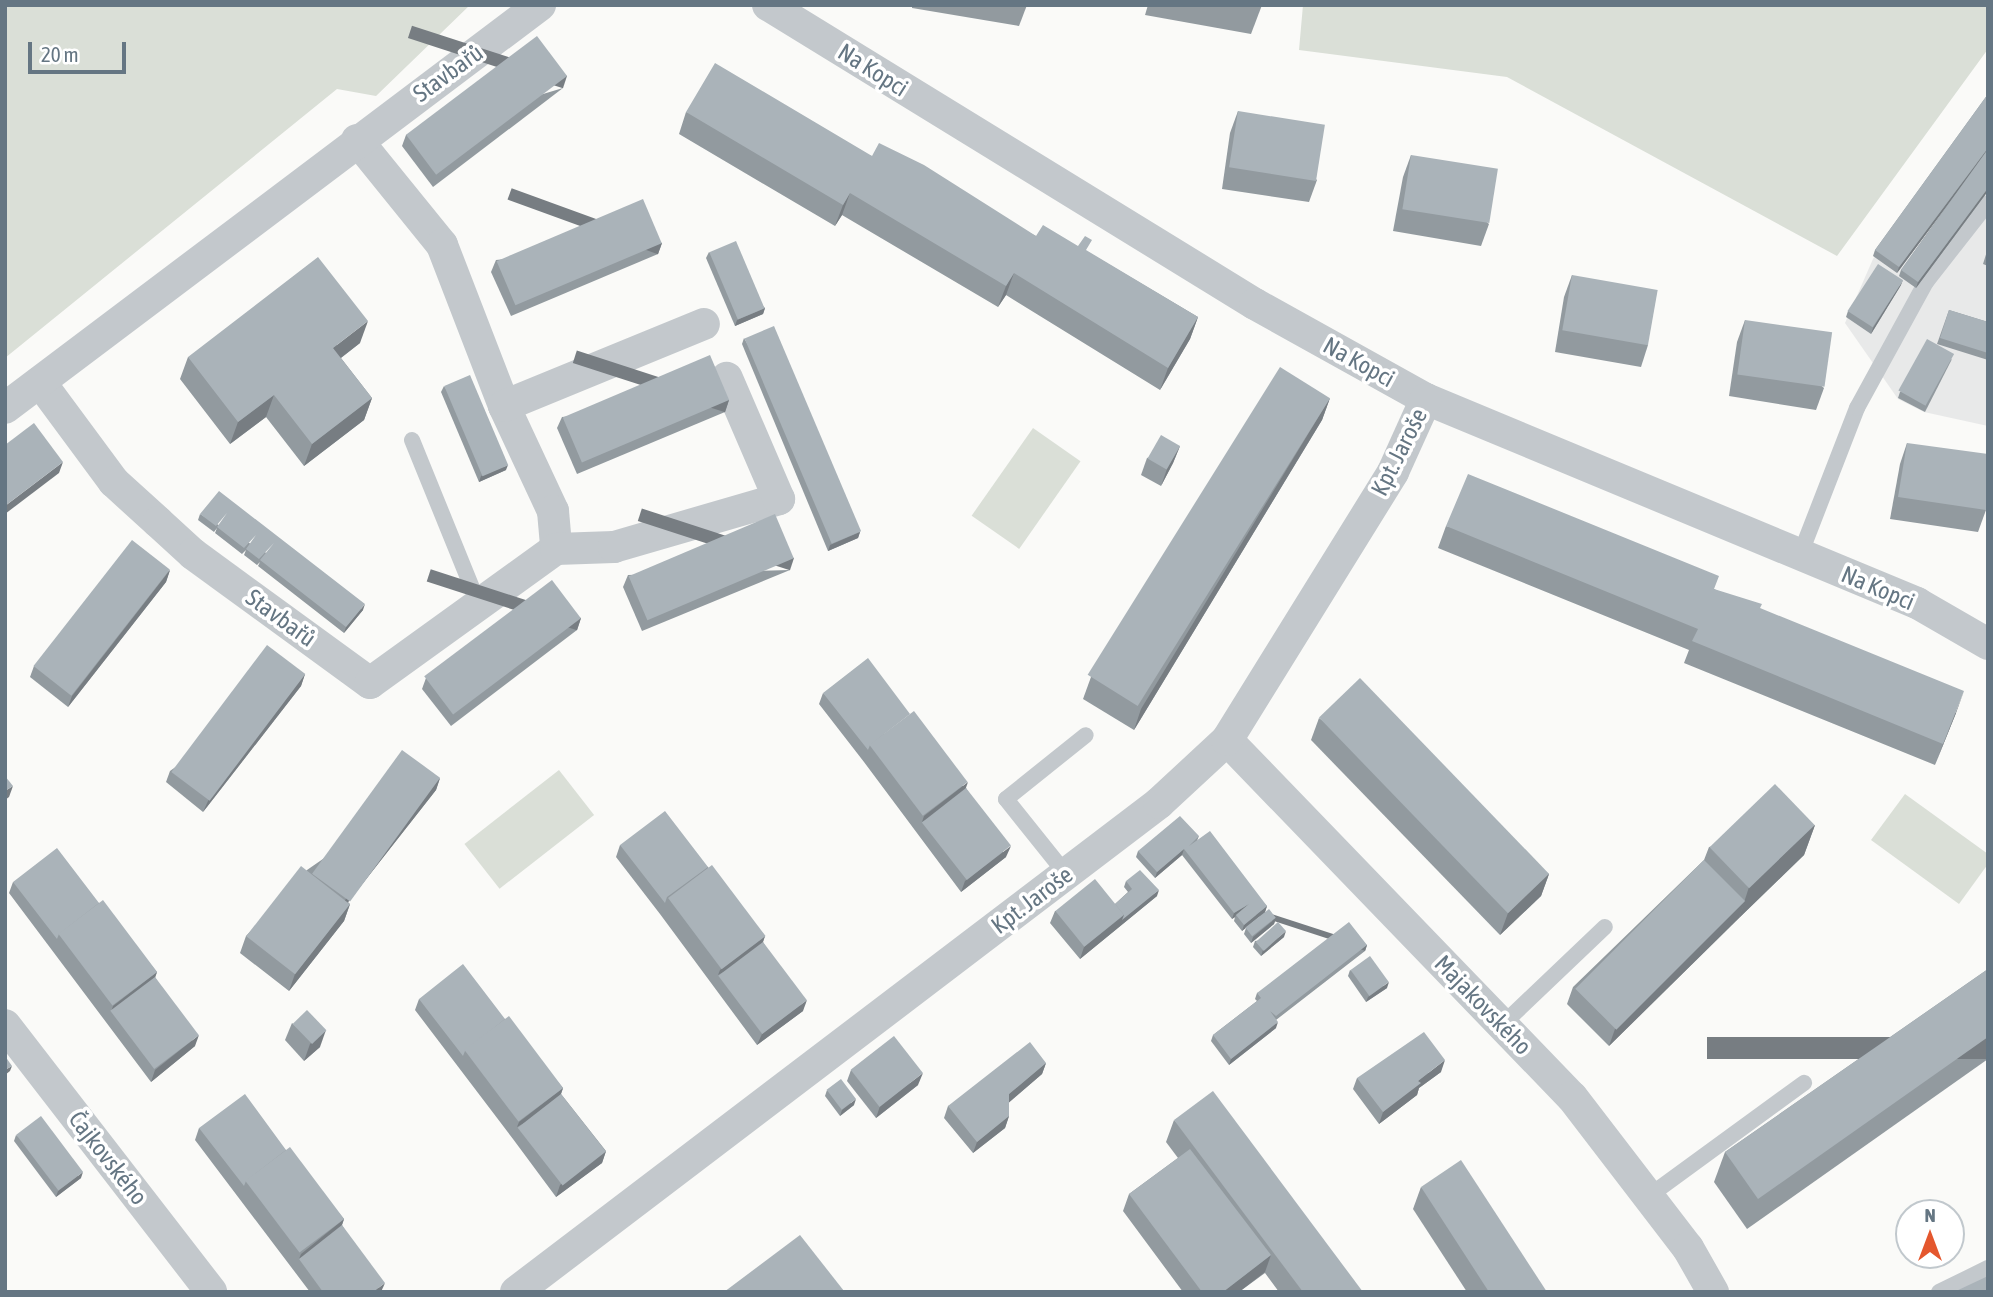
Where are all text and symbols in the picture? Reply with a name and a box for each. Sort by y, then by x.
scale bar [32,28,130,72]
street label: Na Kopci [833,37,913,103]
street label: Stavbařů [407,38,489,108]
text: 20 m [41,42,79,66]
street label: Na Kopci [1318,331,1400,393]
street label: Kpt. Jaroše [1365,404,1433,500]
street label: Na Kopci [1837,560,1919,616]
street label: Stavbařů [240,583,322,653]
street label: Kpt. Jaroše [986,860,1078,940]
street label: Majakovského [1428,949,1538,1061]
street label: Čajkovského [63,1105,153,1211]
north arrow [1895,1199,1965,1269]
text: N [1924,1204,1936,1226]

